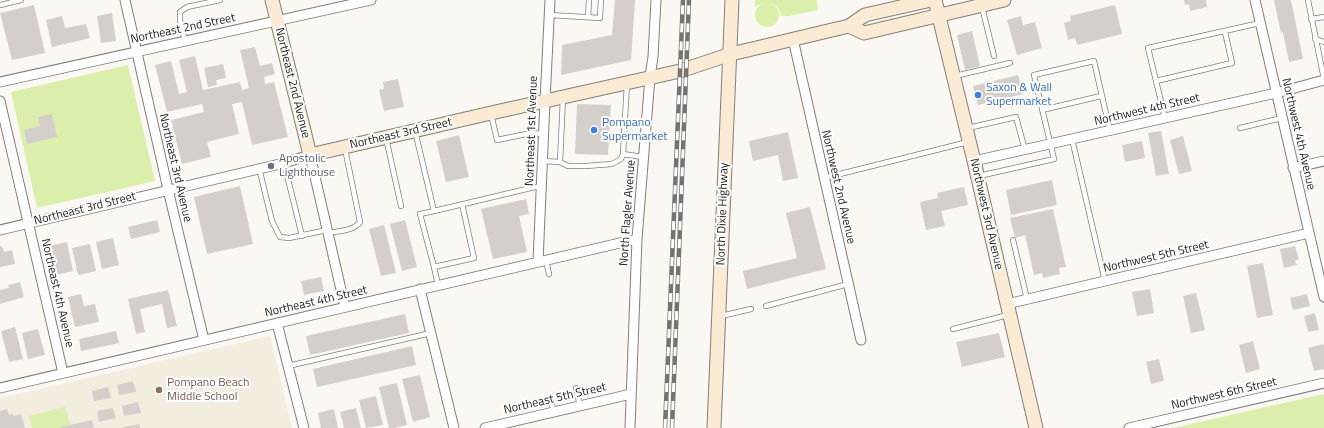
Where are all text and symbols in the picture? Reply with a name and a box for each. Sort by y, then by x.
street label: Northeast 2nd Street [129,11,237,47]
street label: Northeast 2nd Avenue [271,26,313,140]
street label: Northeast 1st Avenue [523,76,541,186]
street label: Northwest 4th Avenue [1278,77,1318,191]
place label: Saxon & Wall Supermarket [986,81,1052,109]
marker: Saxon & Wall Supermarket [973,90,983,100]
street label: Northwest 4th Street [1093,91,1201,129]
street label: Northeast 3rd Avenue [156,112,194,224]
street label: Northeast 3rd Street [349,115,453,153]
place label: Pompano Supermarket [602,116,667,144]
marker: Pompano Supermarket [589,125,599,135]
street label: Northwest 2nd Avenue [818,129,858,245]
place label: Apostolic Lighthouse [279,152,335,180]
street label: Northwest 3rd Avenue [966,157,1006,271]
street label: North Flagler Avenue [617,159,639,267]
marker: Apostolic Lighthouse [266,161,276,171]
street label: North Dixie Highway [714,162,732,266]
street label: Northeast 3rd Street [33,189,137,229]
street label: Northeast 4th Avenue [37,237,77,349]
street label: Northwest 5th Street [1102,238,1210,276]
street label: Northeast 4th Street [263,283,369,321]
street label: Northwest 6th Street [1170,375,1278,413]
place label: Pompano Beach Middle School [167,376,249,404]
street label: Northeast 5th Street [502,380,608,418]
marker: Pompano Beach Middle School [154,385,164,395]

